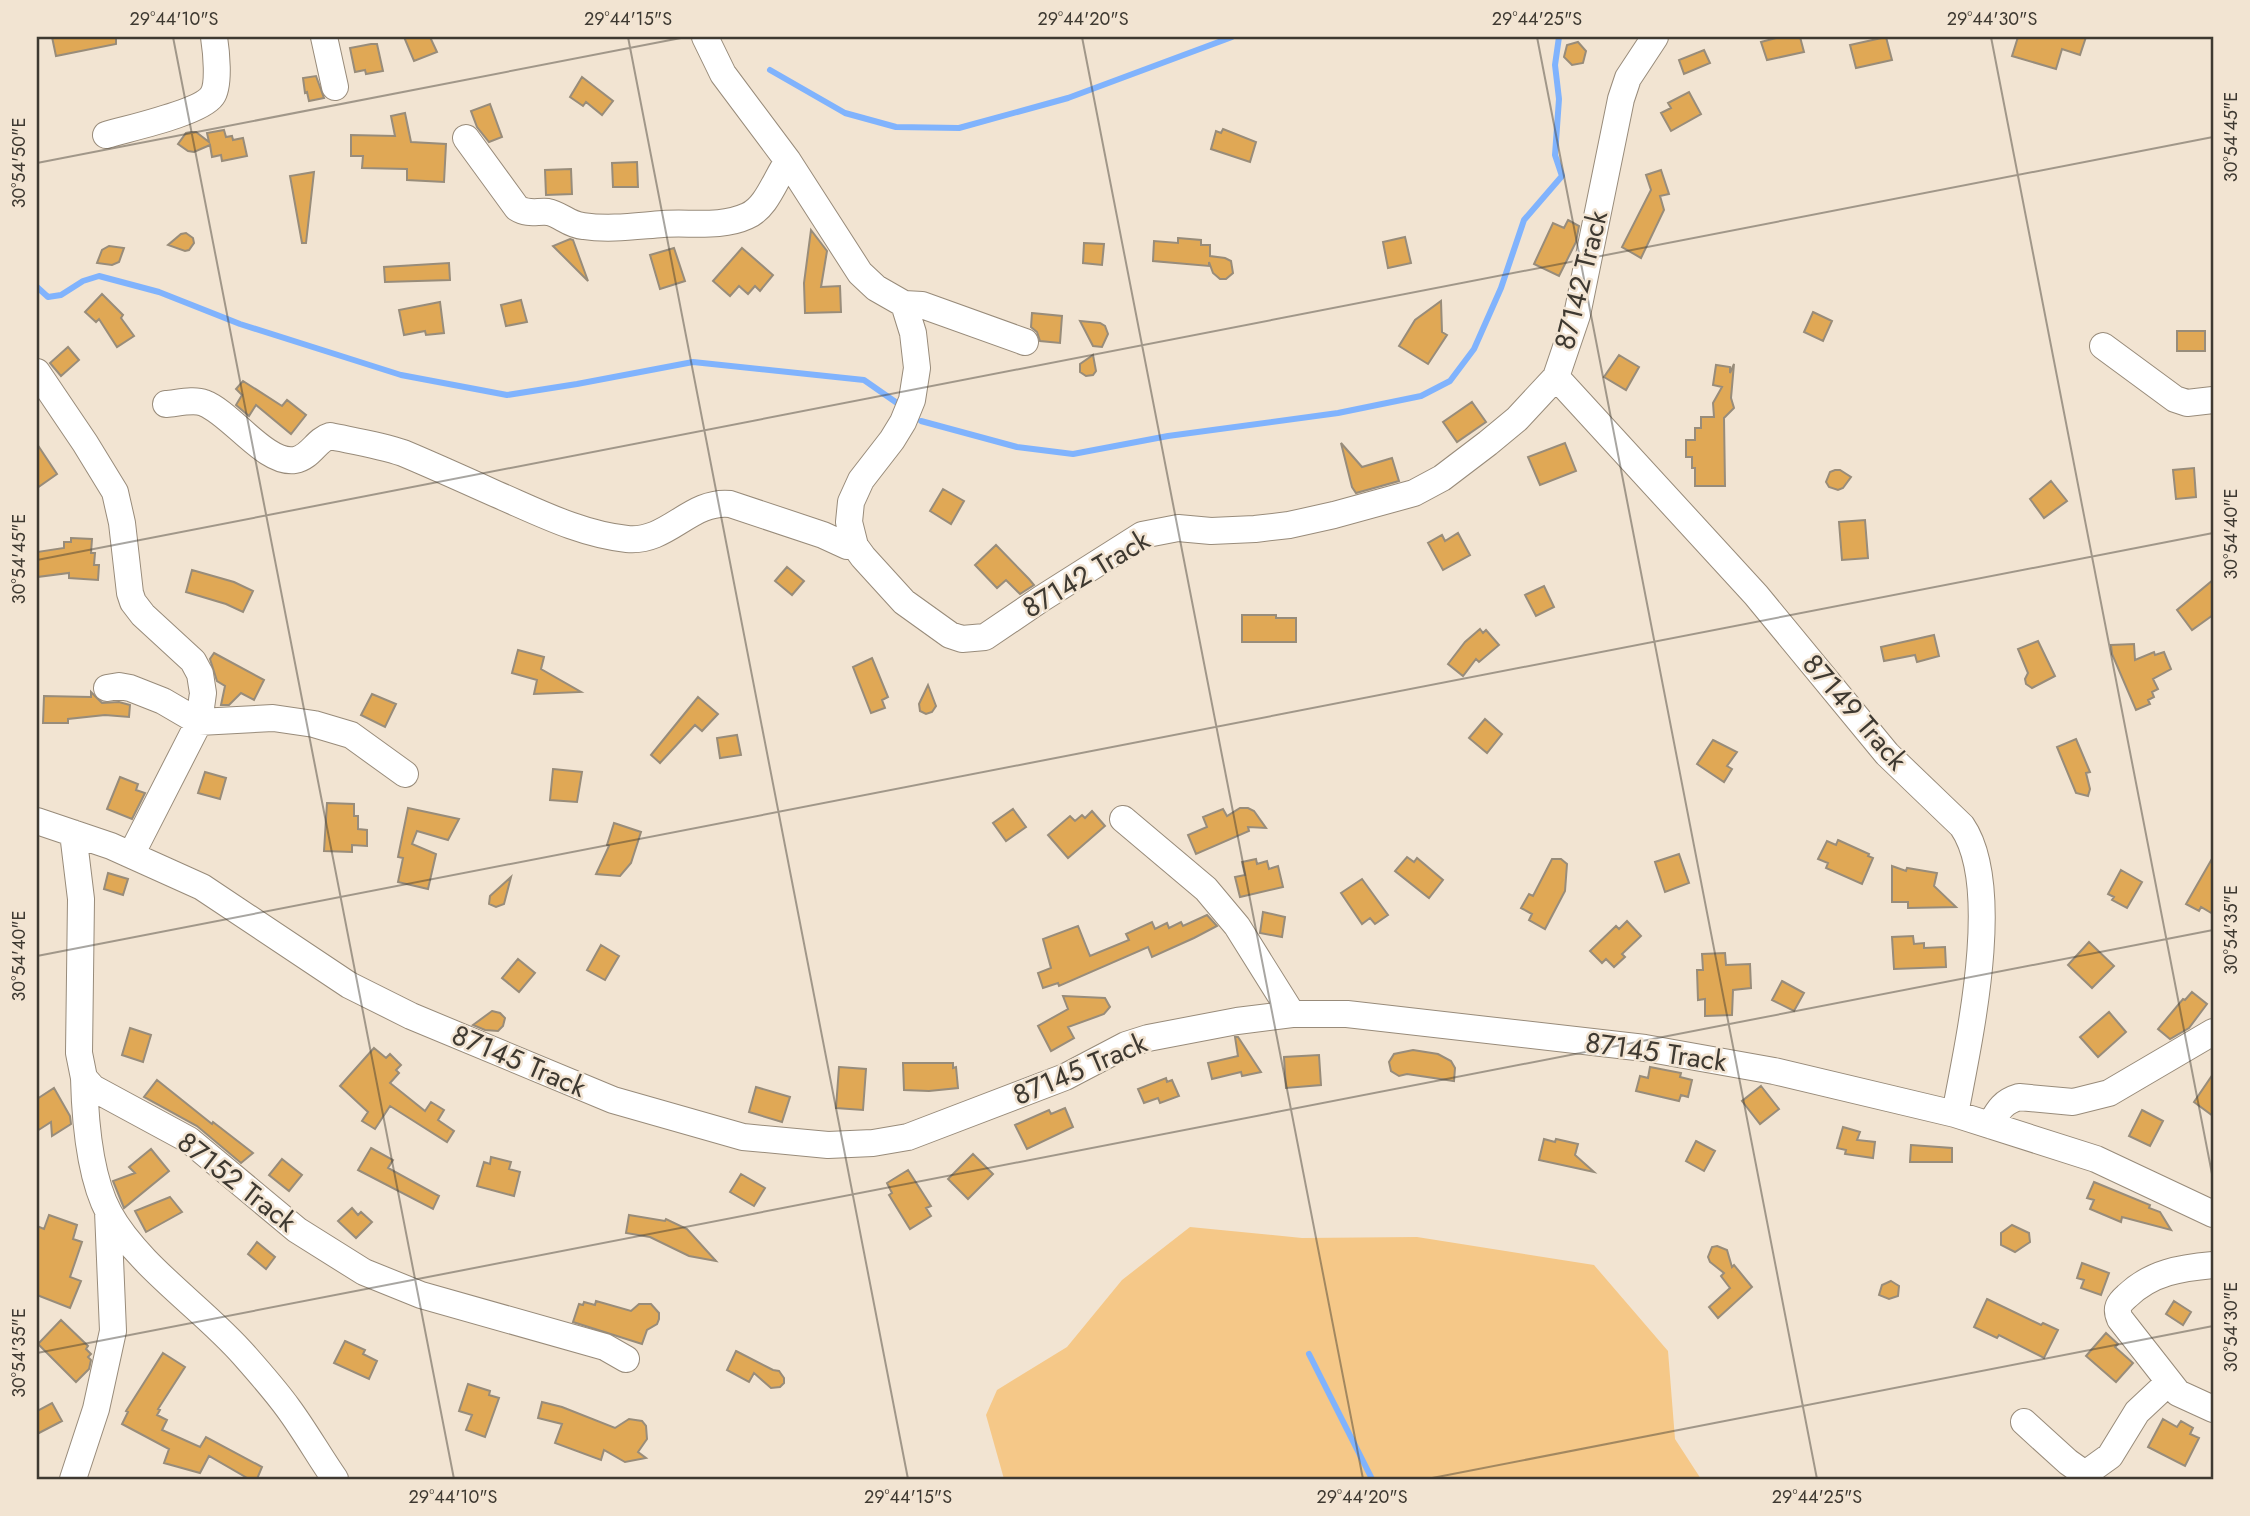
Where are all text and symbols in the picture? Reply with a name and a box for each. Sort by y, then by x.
text: 29°44'10"S [130,6,219,32]
text: 29°44'15"S [584,6,672,32]
text: 29°44'20"S [1037,6,1129,32]
text: 29°44'25"S [1492,6,1582,32]
text: 29°44'30"S [1947,6,2037,32]
text: 30°54'45"E [2218,92,2244,182]
text: 30°54'50"E [6,118,32,208]
street label: 87142 Track [1544,205,1618,354]
text: 30°54'40"E [2218,489,2244,579]
text: 30°54'45"E [6,514,32,604]
street label: 87142 Track [1014,519,1158,628]
street label: 87149 Track [1793,645,1918,780]
text: 30°54'35"E [2218,885,2244,975]
text: 30°54'40"E [6,911,32,1001]
street label: 87145 Track [446,1014,593,1108]
street label: 87145 Track [1007,1022,1154,1116]
street label: 87145 Track [1583,1022,1730,1082]
street label: 87152 Track [168,1122,306,1242]
text: 30°54'30"E [2218,1282,2244,1372]
text: 30°54'35"E [6,1308,32,1398]
text: 29°44'10"S [409,1484,498,1510]
text: 29°44'15"S [864,1484,952,1510]
text: 29°44'20"S [1316,1484,1408,1510]
text: 29°44'25"S [1772,1484,1862,1510]

